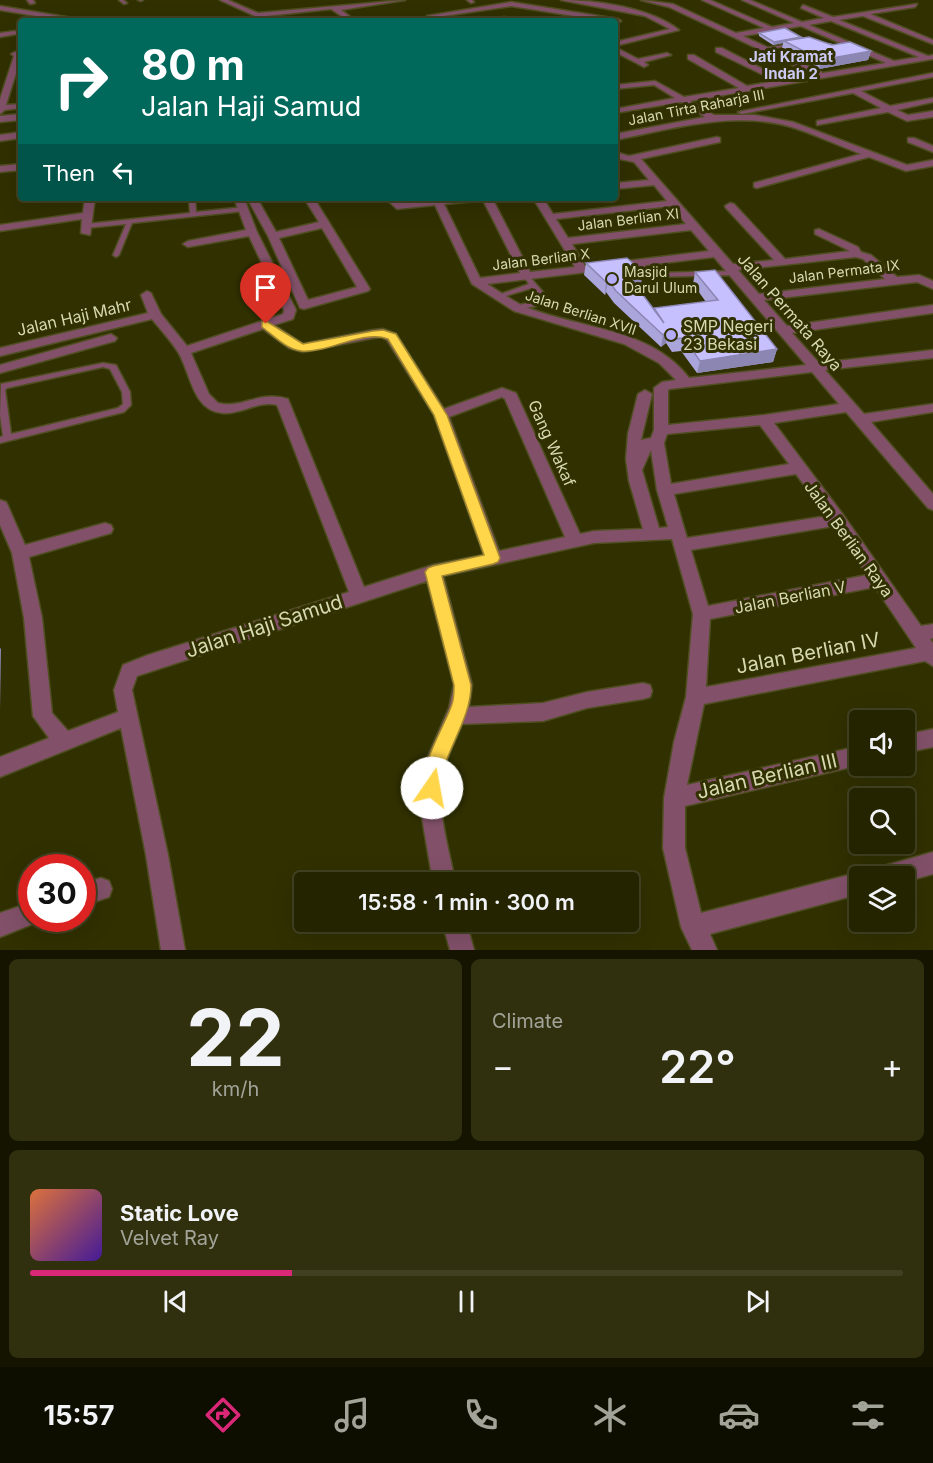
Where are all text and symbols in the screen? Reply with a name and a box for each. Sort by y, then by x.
text: 80 m [141,39,245,90]
icon: right [42,42,120,120]
district label: Jati Kramat Indah 2 [749,47,833,83]
street label: Jalan Tirta Raharja III [626,85,766,129]
text: Jalan Haji Samud [141,90,361,123]
icon: left [107,156,140,189]
text: Then [42,160,95,186]
street label: Jalan Berlian XI [576,204,680,234]
street label: Jalan Berlian X [491,245,591,273]
street label: Jalan Permata Raya [733,249,847,375]
street label: Jalan Permata IX [788,256,901,286]
pin [240,262,291,324]
place label: Masjid Darul Ulum [624,263,697,296]
icon: arrive [249,271,282,304]
marker: Masjid Darul Ulum [605,272,619,286]
street label: Jalan Berlian XVII [523,286,639,338]
street label: Jalan Haji Mahr [15,294,133,340]
place label: SMP Negeri 23 Bekasi [683,316,773,354]
marker: SMP Negeri 23 Bekasi [664,328,678,342]
street label: Gang Wakaf [524,397,580,489]
street label: Jalan Berlian Raya [800,477,898,601]
street label: Jalan Berlian V [733,576,847,618]
street label: Jalan Haji Samud [183,589,345,663]
street label: Jalan Berlian IV [734,627,882,679]
map controls [849,710,915,932]
button: sound [849,710,915,776]
street label: Jalan Berlian III [695,748,839,804]
position arrow [400,756,464,820]
button: search [849,788,915,854]
speed limit sign: 30 [18,854,96,932]
button: layers [849,866,915,932]
text: 15:58 · 1 min · 300 m [358,889,575,915]
text: 22 [186,990,285,1085]
text: Climate [492,1009,563,1033]
text: 22° [659,1039,736,1094]
text: − [492,1046,514,1086]
text: + [881,1046,903,1086]
text: km/h [212,1077,259,1101]
text: Static Love [120,1200,239,1226]
text: Velvet Ray [120,1226,219,1250]
icon: previous [159,1285,192,1318]
icon: pause [450,1285,483,1318]
icon: next [741,1285,774,1318]
icon: directions [202,1394,244,1436]
icon: music [331,1394,373,1436]
icon: phone [460,1394,502,1436]
icon: climate [589,1394,631,1436]
icon: car [718,1394,760,1436]
icon: filters [847,1394,889,1436]
text: 15:57 [44,1399,114,1432]

